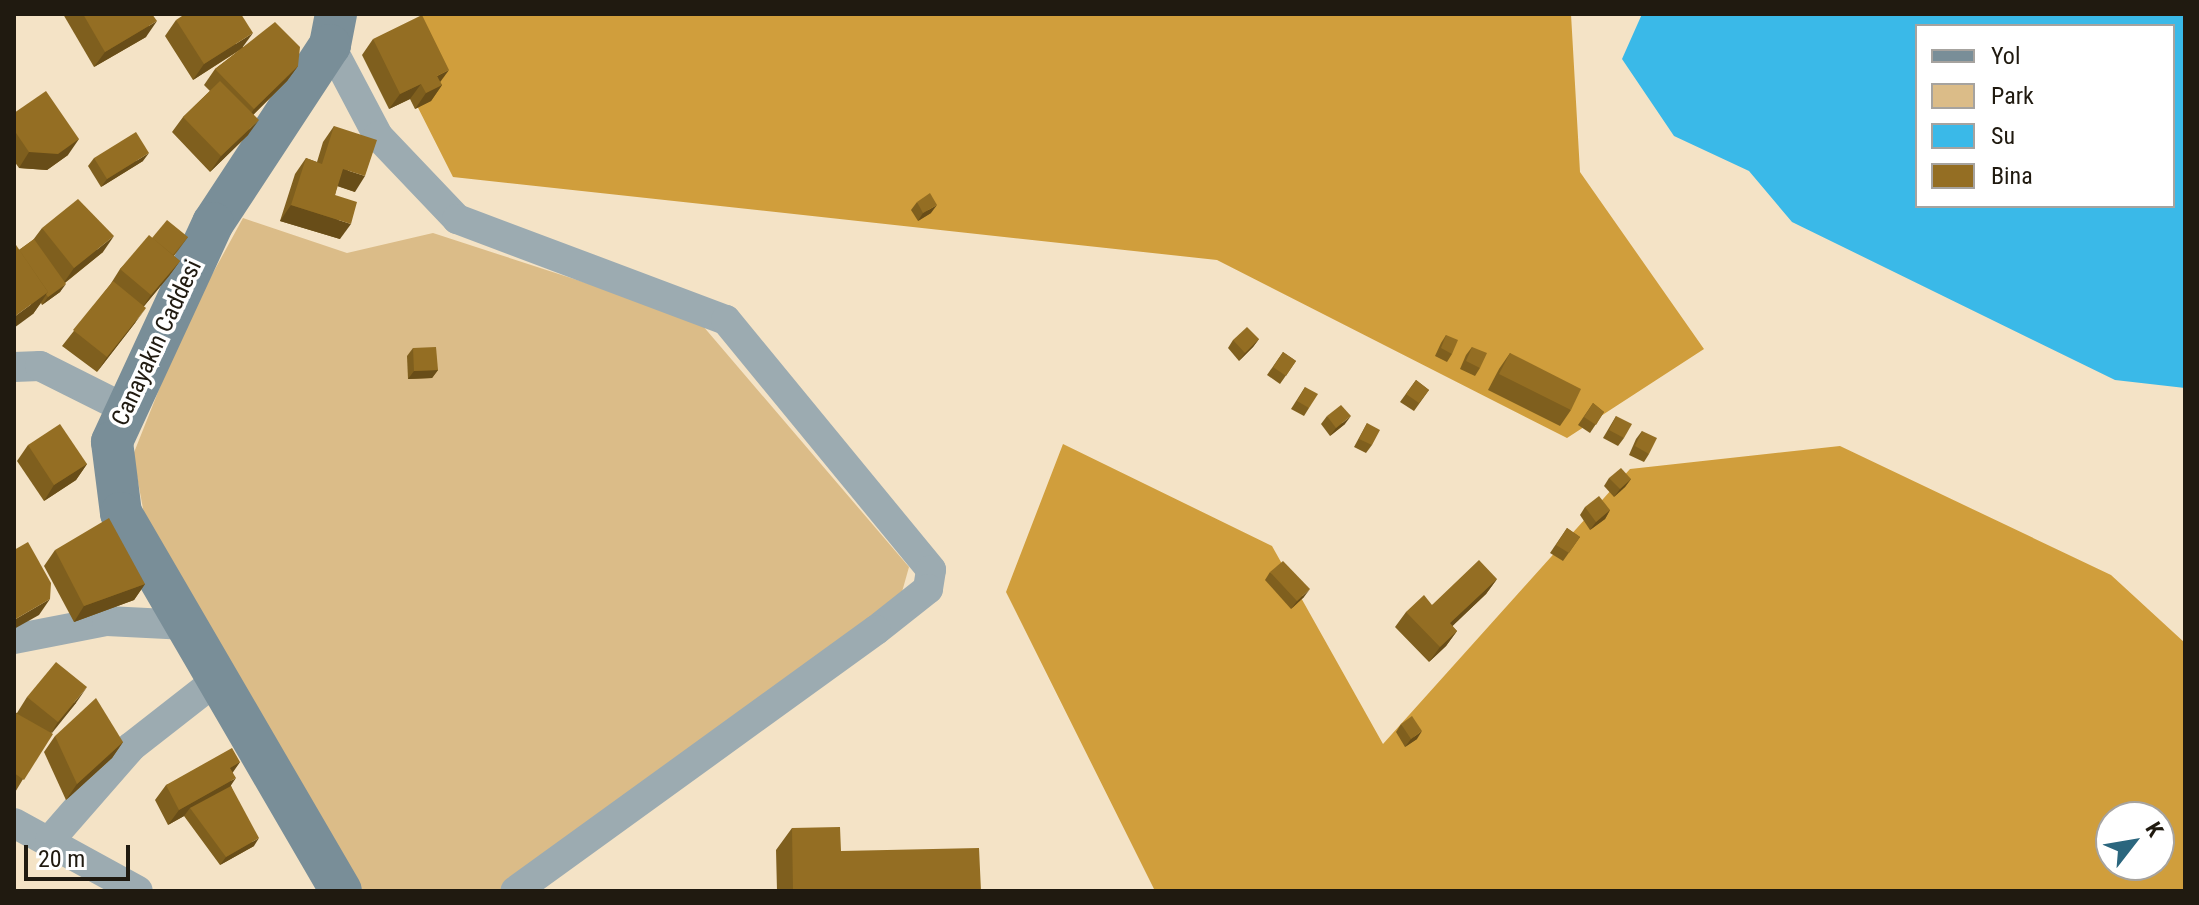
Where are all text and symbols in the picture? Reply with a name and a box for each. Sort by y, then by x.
legend [1915,24,2175,208]
text: Yol [1991,42,2020,70]
text: Park [1991,82,2034,110]
text: Su [1991,122,2015,150]
text: Bina [1991,162,2033,190]
street label: Canayakın Caddesi [106,256,208,430]
north arrow [2095,801,2175,881]
text: K [2140,818,2168,841]
scale bar [28,829,134,879]
text: 20 m [38,845,85,873]

